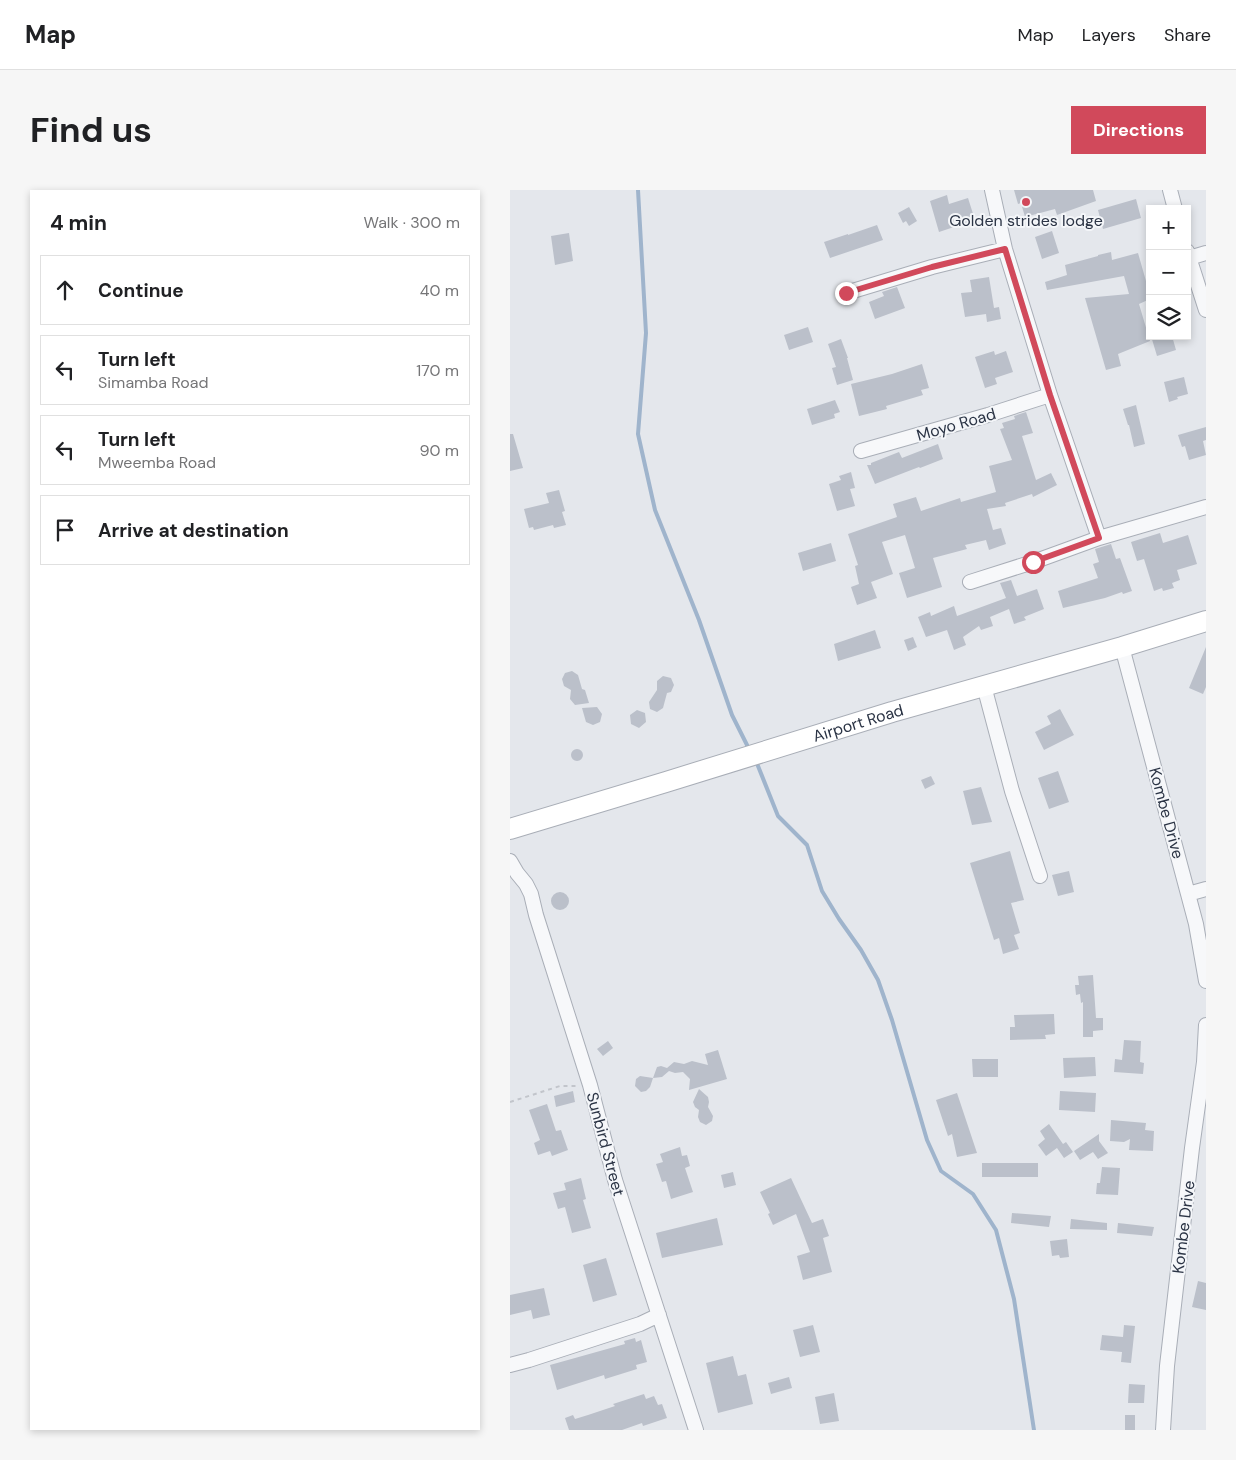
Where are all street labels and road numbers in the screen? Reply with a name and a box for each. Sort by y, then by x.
street label: Moyo Road [914,403,998,446]
street label: Airport Road [810,699,906,747]
street label: Kombe Drive [1144,765,1189,861]
street label: Sunbird Street [582,1090,629,1198]
street label: Kombe Drive [1167,1179,1200,1275]

